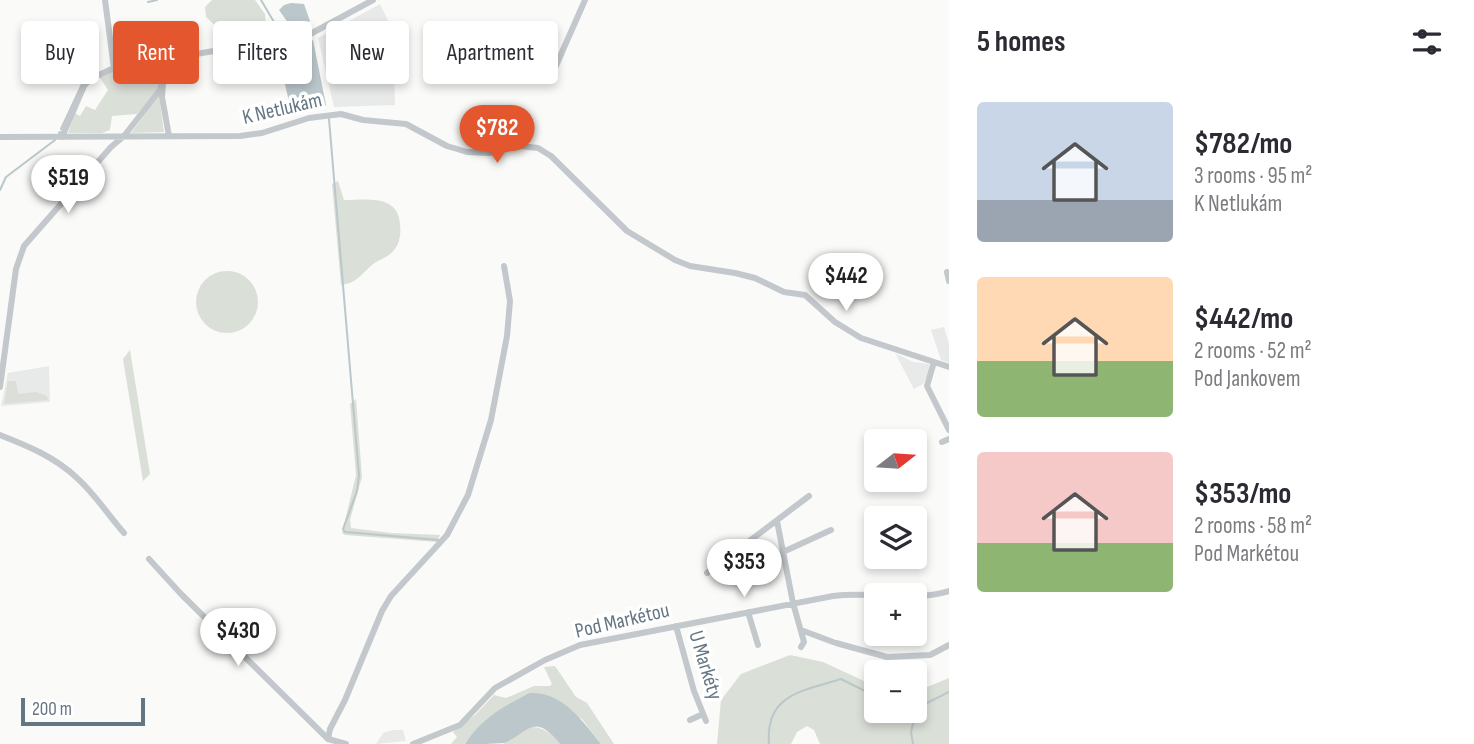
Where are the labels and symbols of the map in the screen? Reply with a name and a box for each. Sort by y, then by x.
street label: K Netlukám [240,87,324,130]
pin: $782 [456,106,538,165]
pin: $519 [27,156,109,215]
pin: $442 [805,254,887,313]
north arrow [864,429,928,492]
pin: $353 [703,540,785,599]
street label: Pod Markétou [573,598,672,643]
pin: $430 [197,608,279,668]
street label: U Markéty [683,628,728,703]
scale bar [21,695,145,727]

